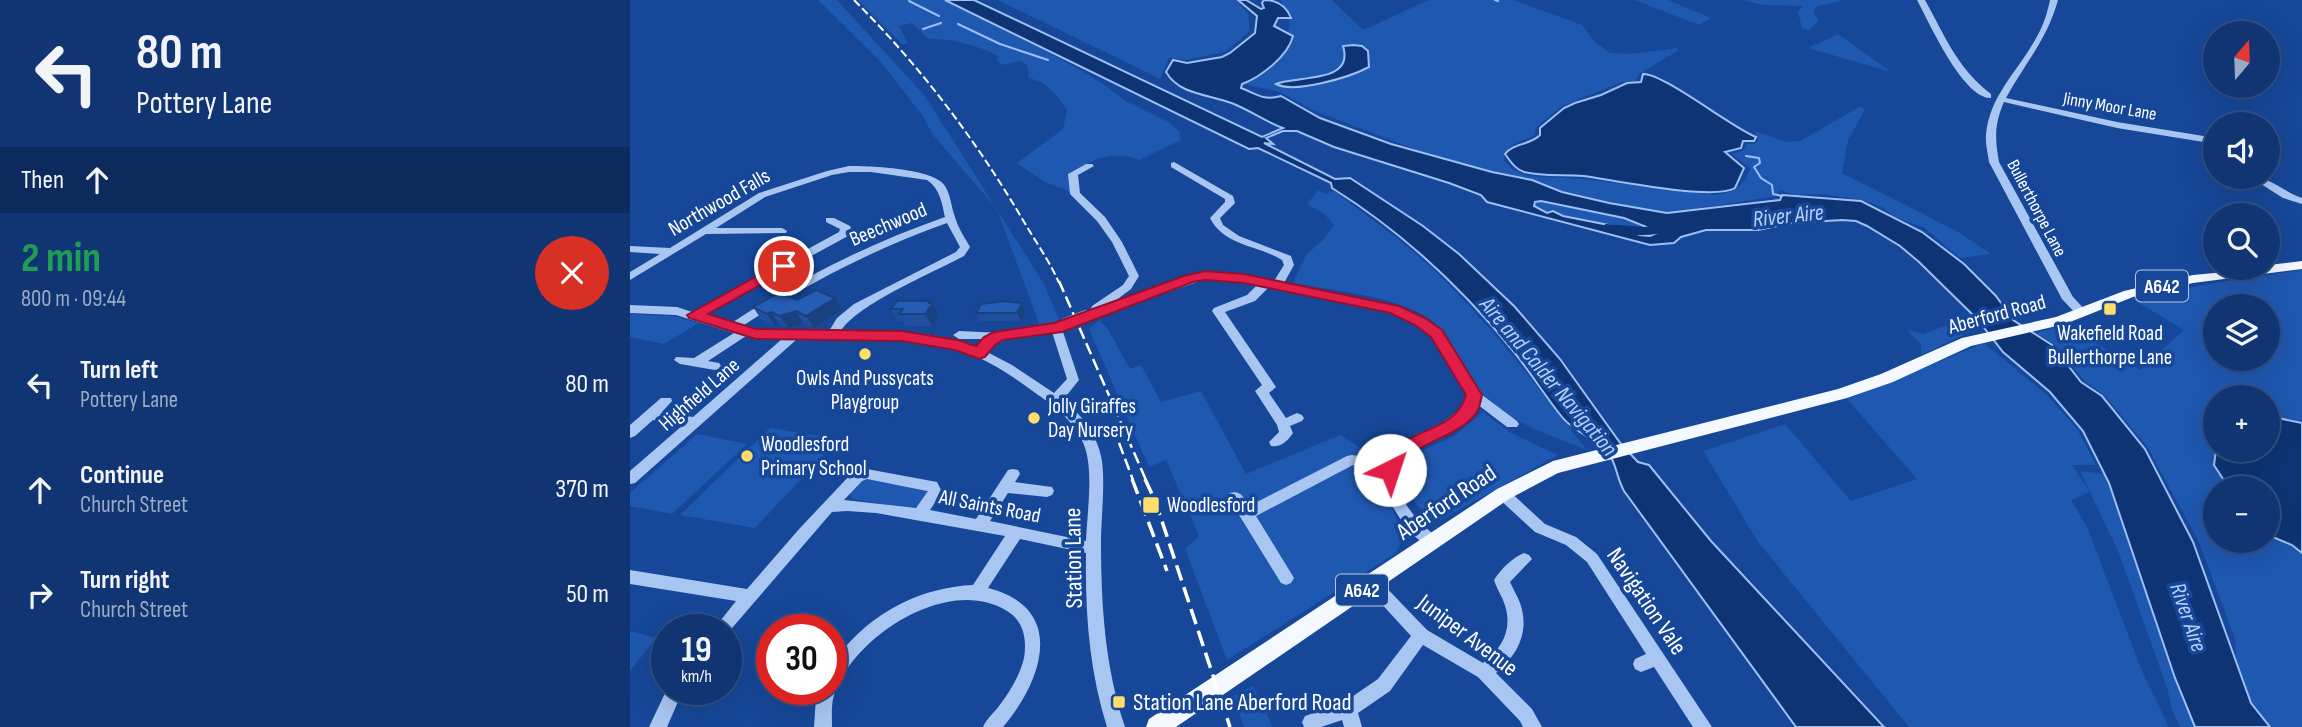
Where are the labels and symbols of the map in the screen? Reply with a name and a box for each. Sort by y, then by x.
north arrow [2203,21,2280,98]
street label: Jinny Moor Lane [2061,88,2158,125]
street label: Bullerthorpe Lane [2002,156,2071,260]
street label: Northwood Falls [664,163,775,242]
street label: Beechwood [846,197,931,252]
water label: River Aire [1751,198,1825,234]
pin [754,236,814,296]
road number: A642 [2136,270,2188,302]
street label: Aberford Road [1945,289,2049,340]
water label: Aire and Calder Navigation [1473,290,1623,462]
marker: Wakefield Road Bullerthorpe Lane [2102,301,2118,317]
place label: Wakefield Road Bullerthorpe Lane [2048,321,2172,370]
marker: Owls And Pussycats Playgroup [857,346,873,362]
street label: Highfield Lane [654,353,745,436]
place label: Owls And Pussycats Playgroup [796,366,934,415]
place label: Jolly Giraffes Day Nursery [1047,394,1136,443]
marker: Jolly Giraffes Day Nursery [1026,410,1042,426]
place label: Woodlesford Primary School [761,432,867,481]
position arrow [1353,433,1427,507]
marker: Woodlesford Primary School [739,448,755,464]
street label: Aberford Road [1390,458,1502,547]
street label: All Saints Road [936,484,1043,529]
place label: Woodlesford [1167,493,1255,518]
marker: Woodlesford [1141,495,1161,515]
street label: Station Lane [1058,507,1089,609]
street label: Navigation Vale [1600,542,1693,660]
road number: A642 [1336,575,1388,606]
water label: River Aire [2163,579,2213,655]
street label: Juniper Avenue [1411,588,1524,683]
speed limit sign: 30 [756,614,847,705]
place label: Station Lane Aberford Road [1133,688,1351,717]
marker: Station Lane Aberford Road [1111,694,1127,710]

